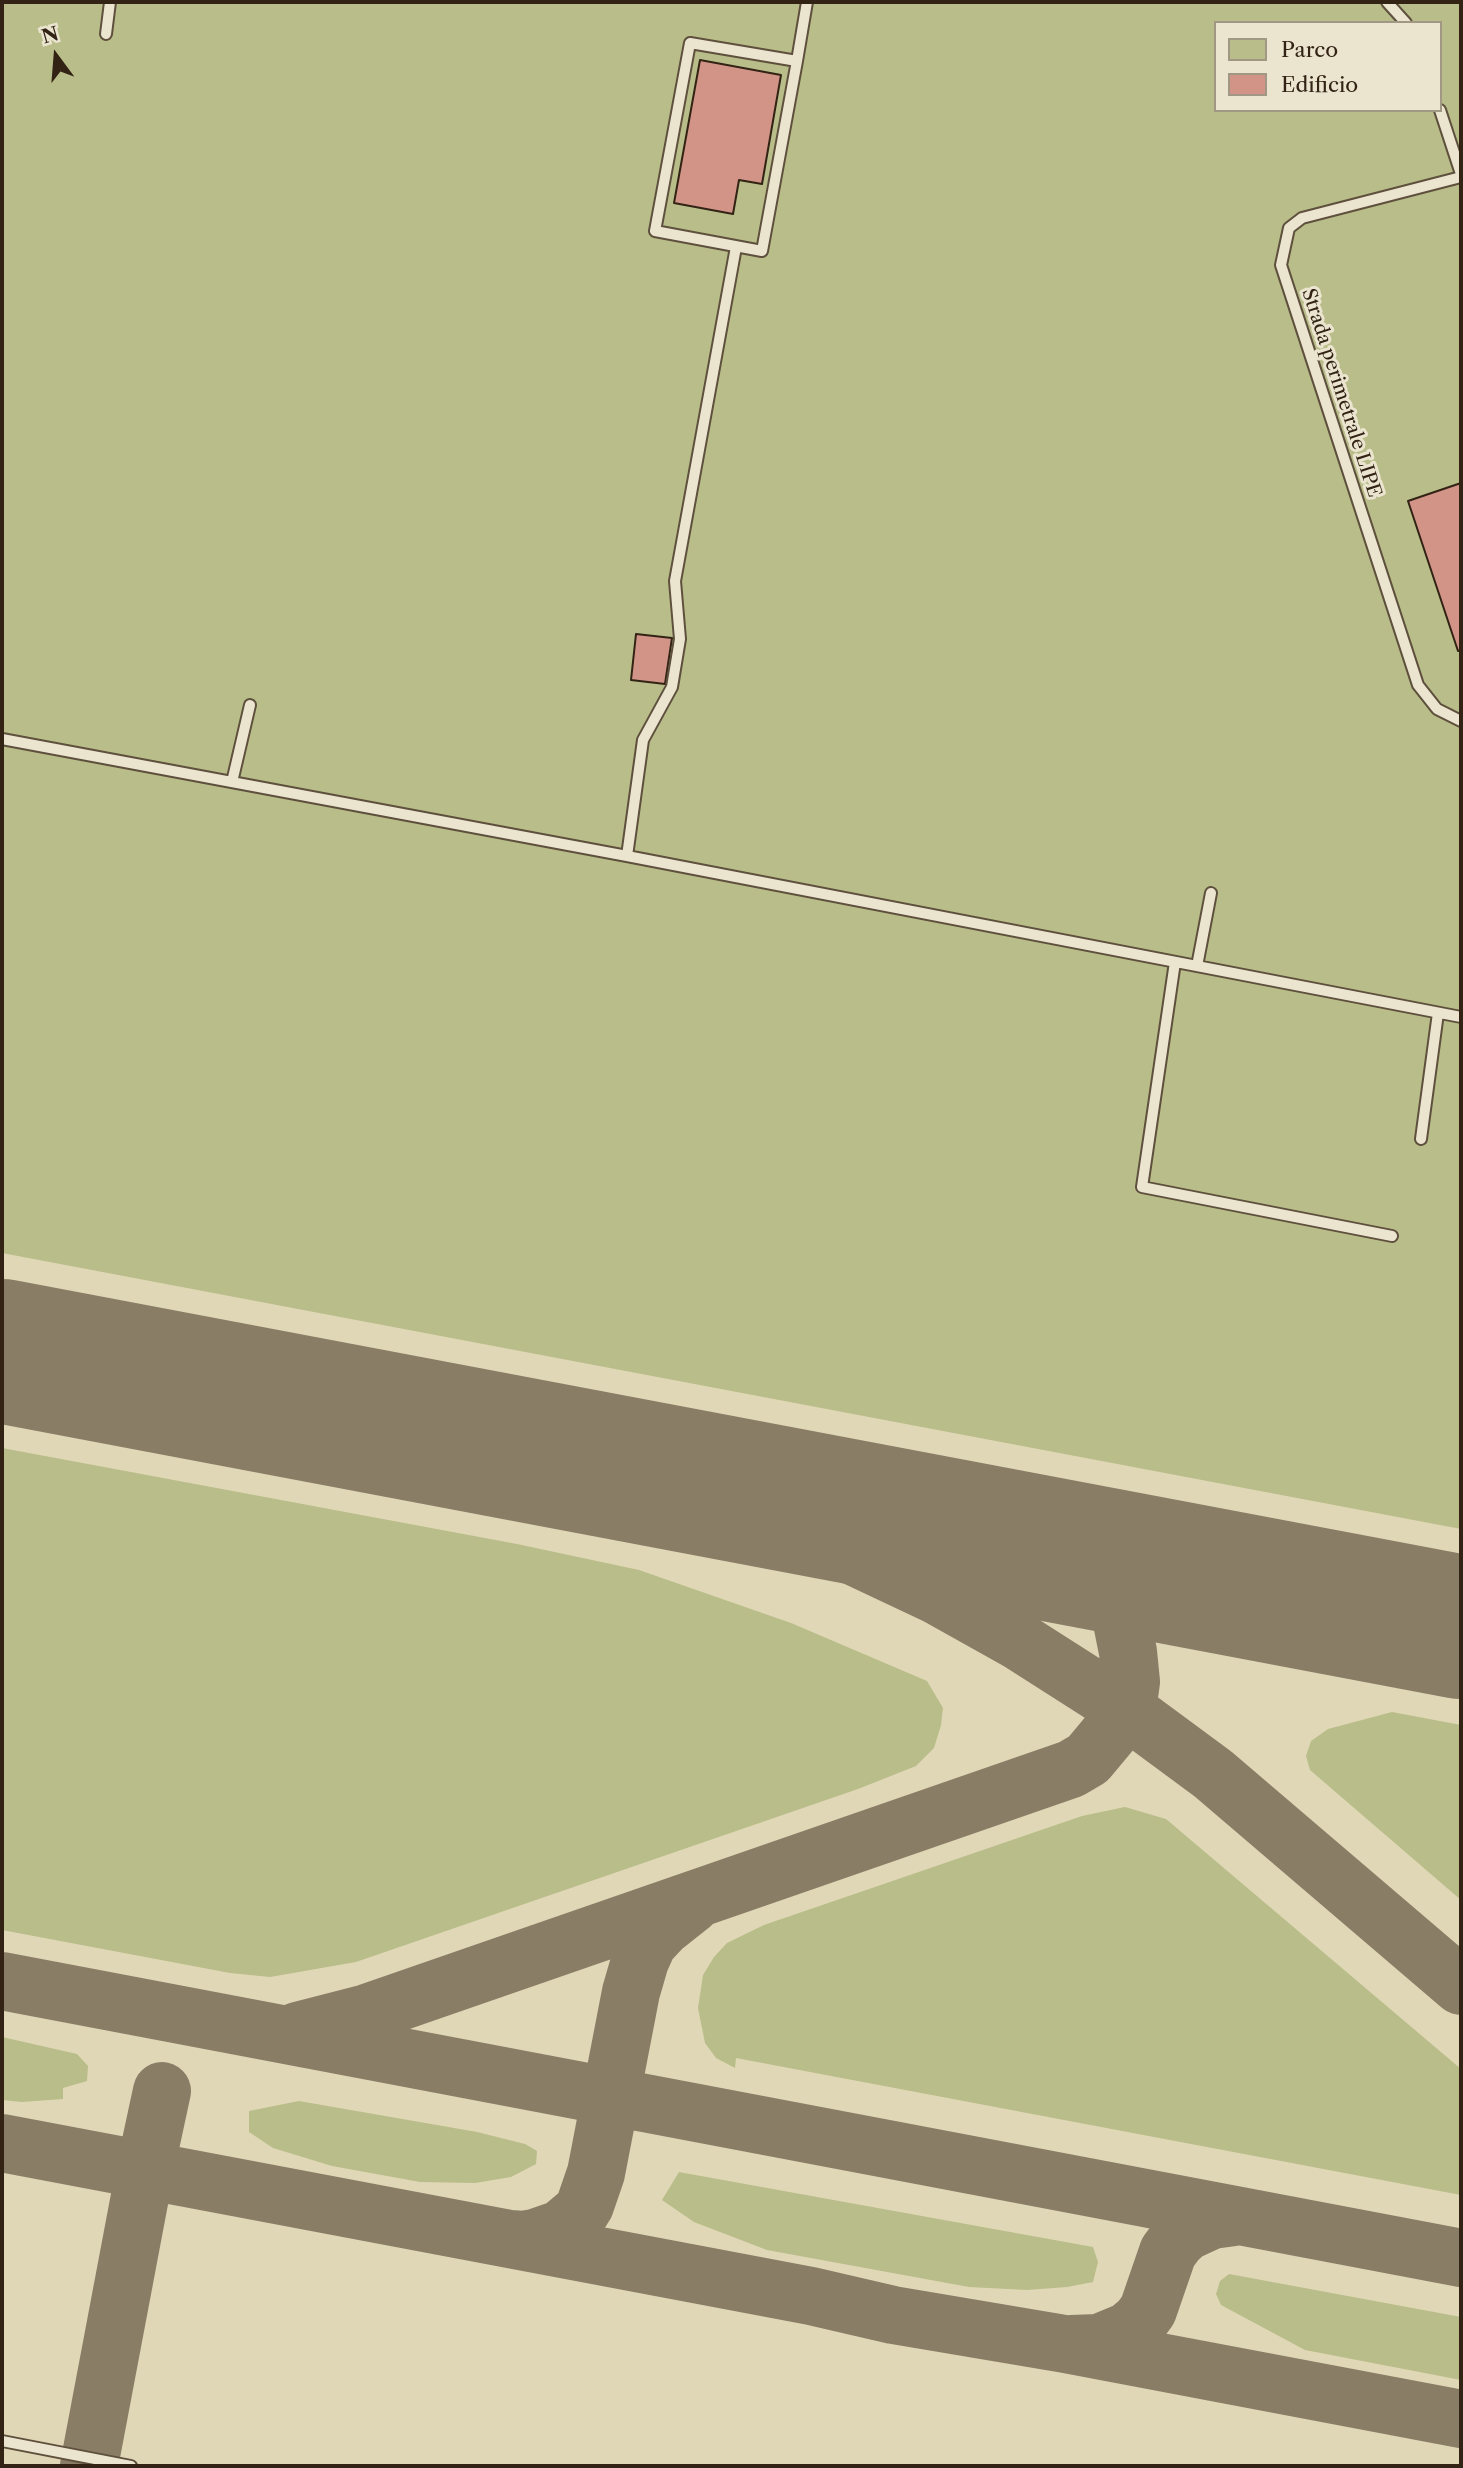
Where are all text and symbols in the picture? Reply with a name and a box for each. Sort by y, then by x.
north arrow [21,21,91,91]
legend [1214,21,1442,112]
text: N [39,22,61,49]
text: Parco [1281,37,1338,62]
text: Edificio [1281,72,1358,97]
street label: Strada perimetrale LIPE [1296,286,1386,500]

